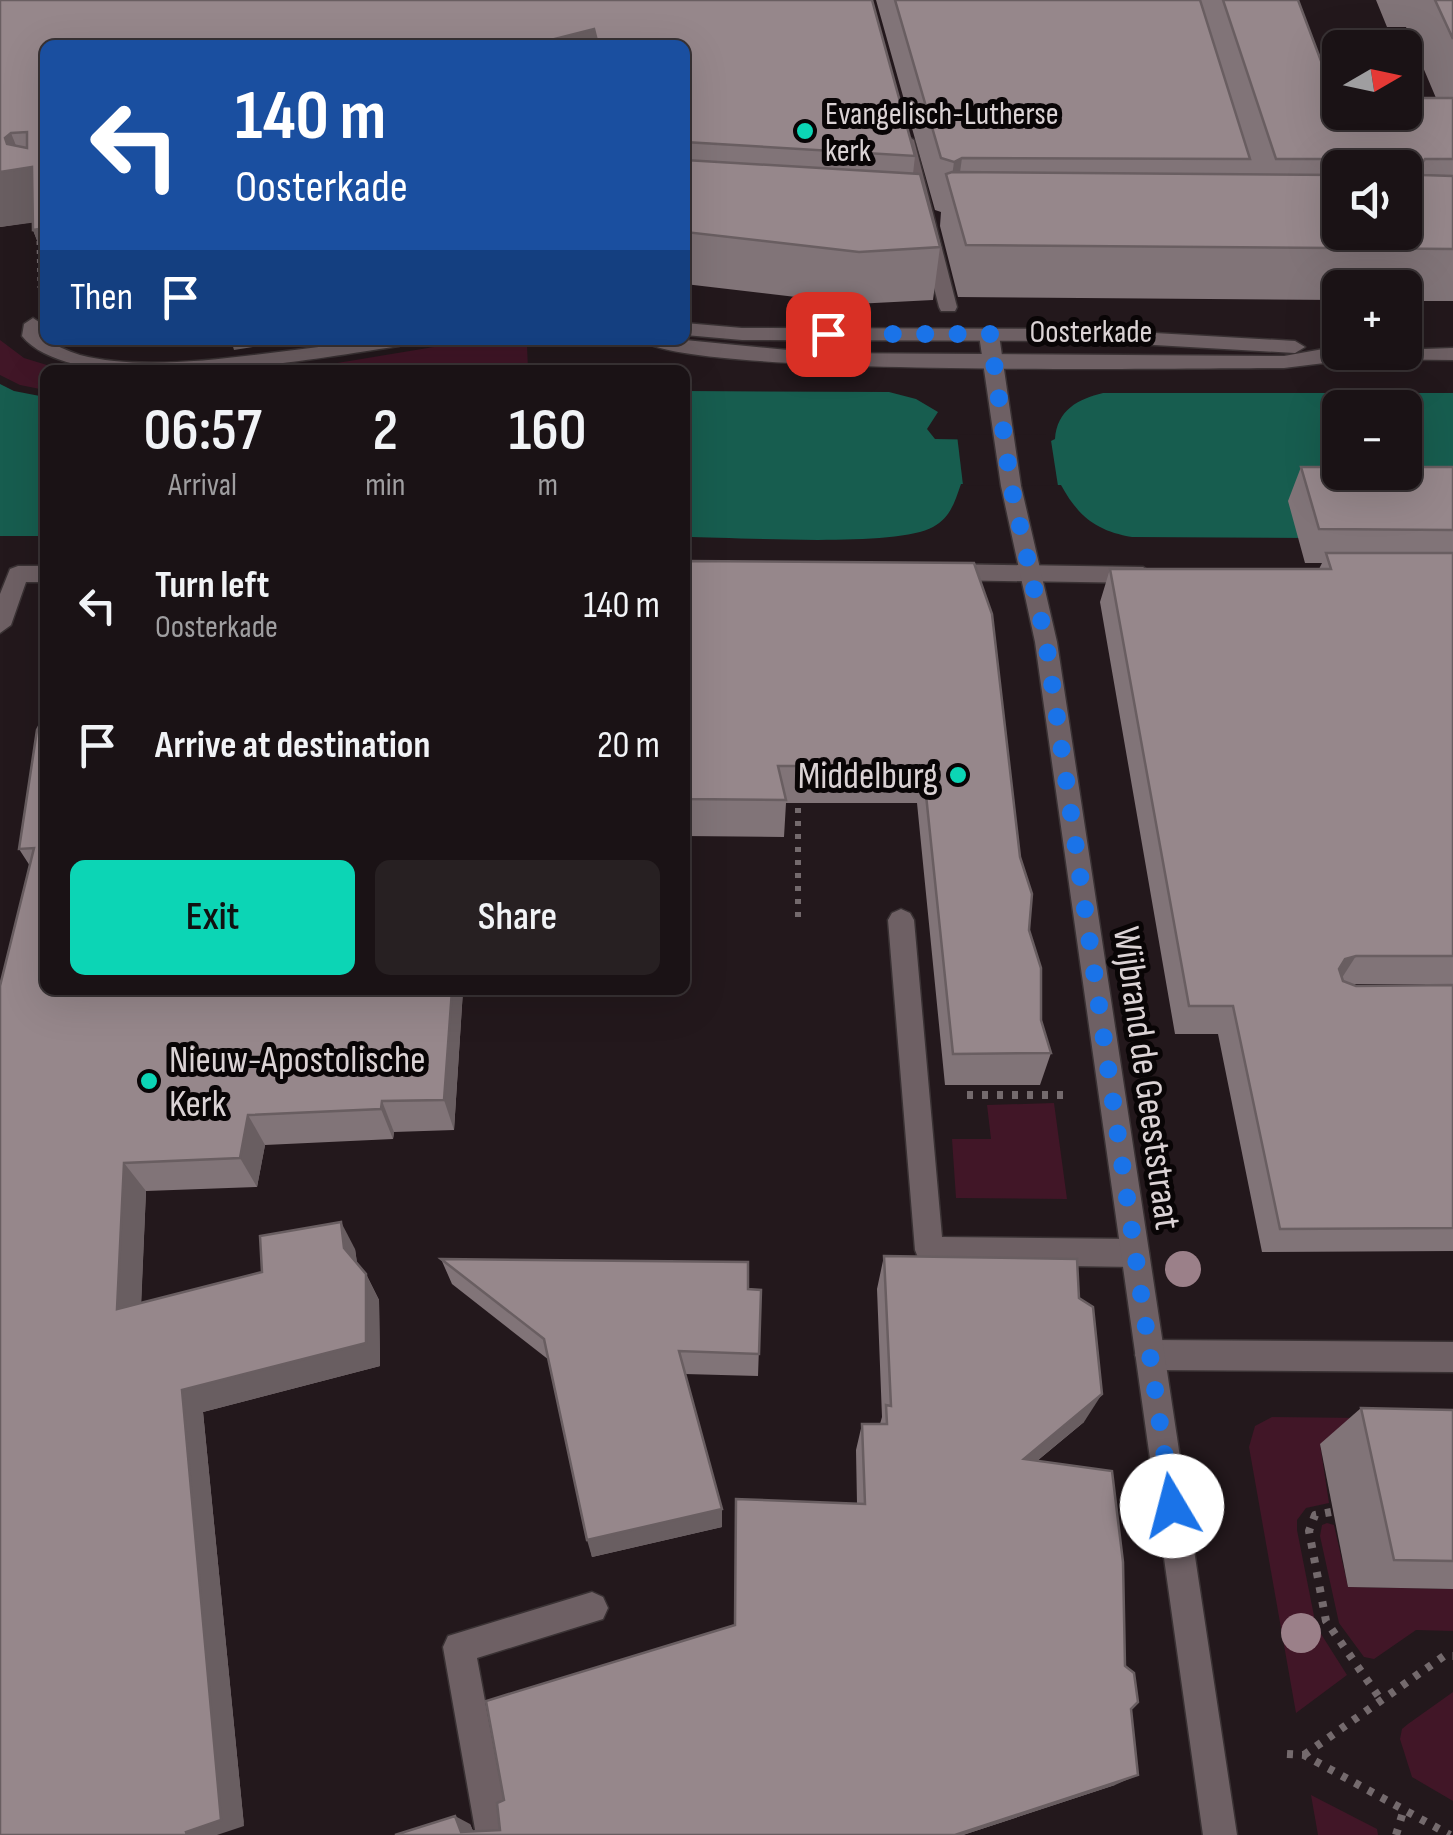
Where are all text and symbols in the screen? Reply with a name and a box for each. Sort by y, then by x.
north arrow [1322,30,1422,130]
map controls [1322,30,1422,490]
text: 140 m [235,75,386,159]
icon: left [70,80,200,210]
place label: Evangelisch-Lutherse kerk [825,95,1059,171]
marker: Evangelisch-Lutherse kerk [794,120,816,142]
button: sound [1322,150,1422,250]
text: Oosterkade [235,160,408,215]
icon: arrive [153,270,208,325]
button: + [1322,270,1422,370]
text: Then [70,275,133,320]
pin [786,292,871,377]
icon: arrive [801,307,856,362]
street label: Oosterkade [1030,313,1152,352]
button: − [1322,390,1422,490]
text: 06:57 [143,395,262,467]
text: 2 [372,395,398,467]
text: 160 [509,395,587,467]
text: Arrival [168,466,237,505]
text: min [365,466,405,505]
text: m [537,466,558,505]
text: Turn left [155,563,269,608]
icon: left [70,578,125,633]
text: 140 m [583,583,660,628]
text: Oosterkade [155,608,278,647]
icon: arrive [70,718,125,773]
text: Arrive at destination [155,723,430,768]
text: 20 m [597,723,660,768]
place label: Middelburg [798,754,938,799]
marker: Middelburg [947,764,969,786]
button: Exit [70,860,355,975]
button: Share [375,860,660,975]
street label: Wijbrand de Geeststraat [1103,924,1190,1233]
place label: Nieuw-Apostolische Kerk [169,1038,426,1127]
marker: Nieuw-Apostolische Kerk [138,1070,160,1092]
position arrow [1120,1454,1224,1558]

